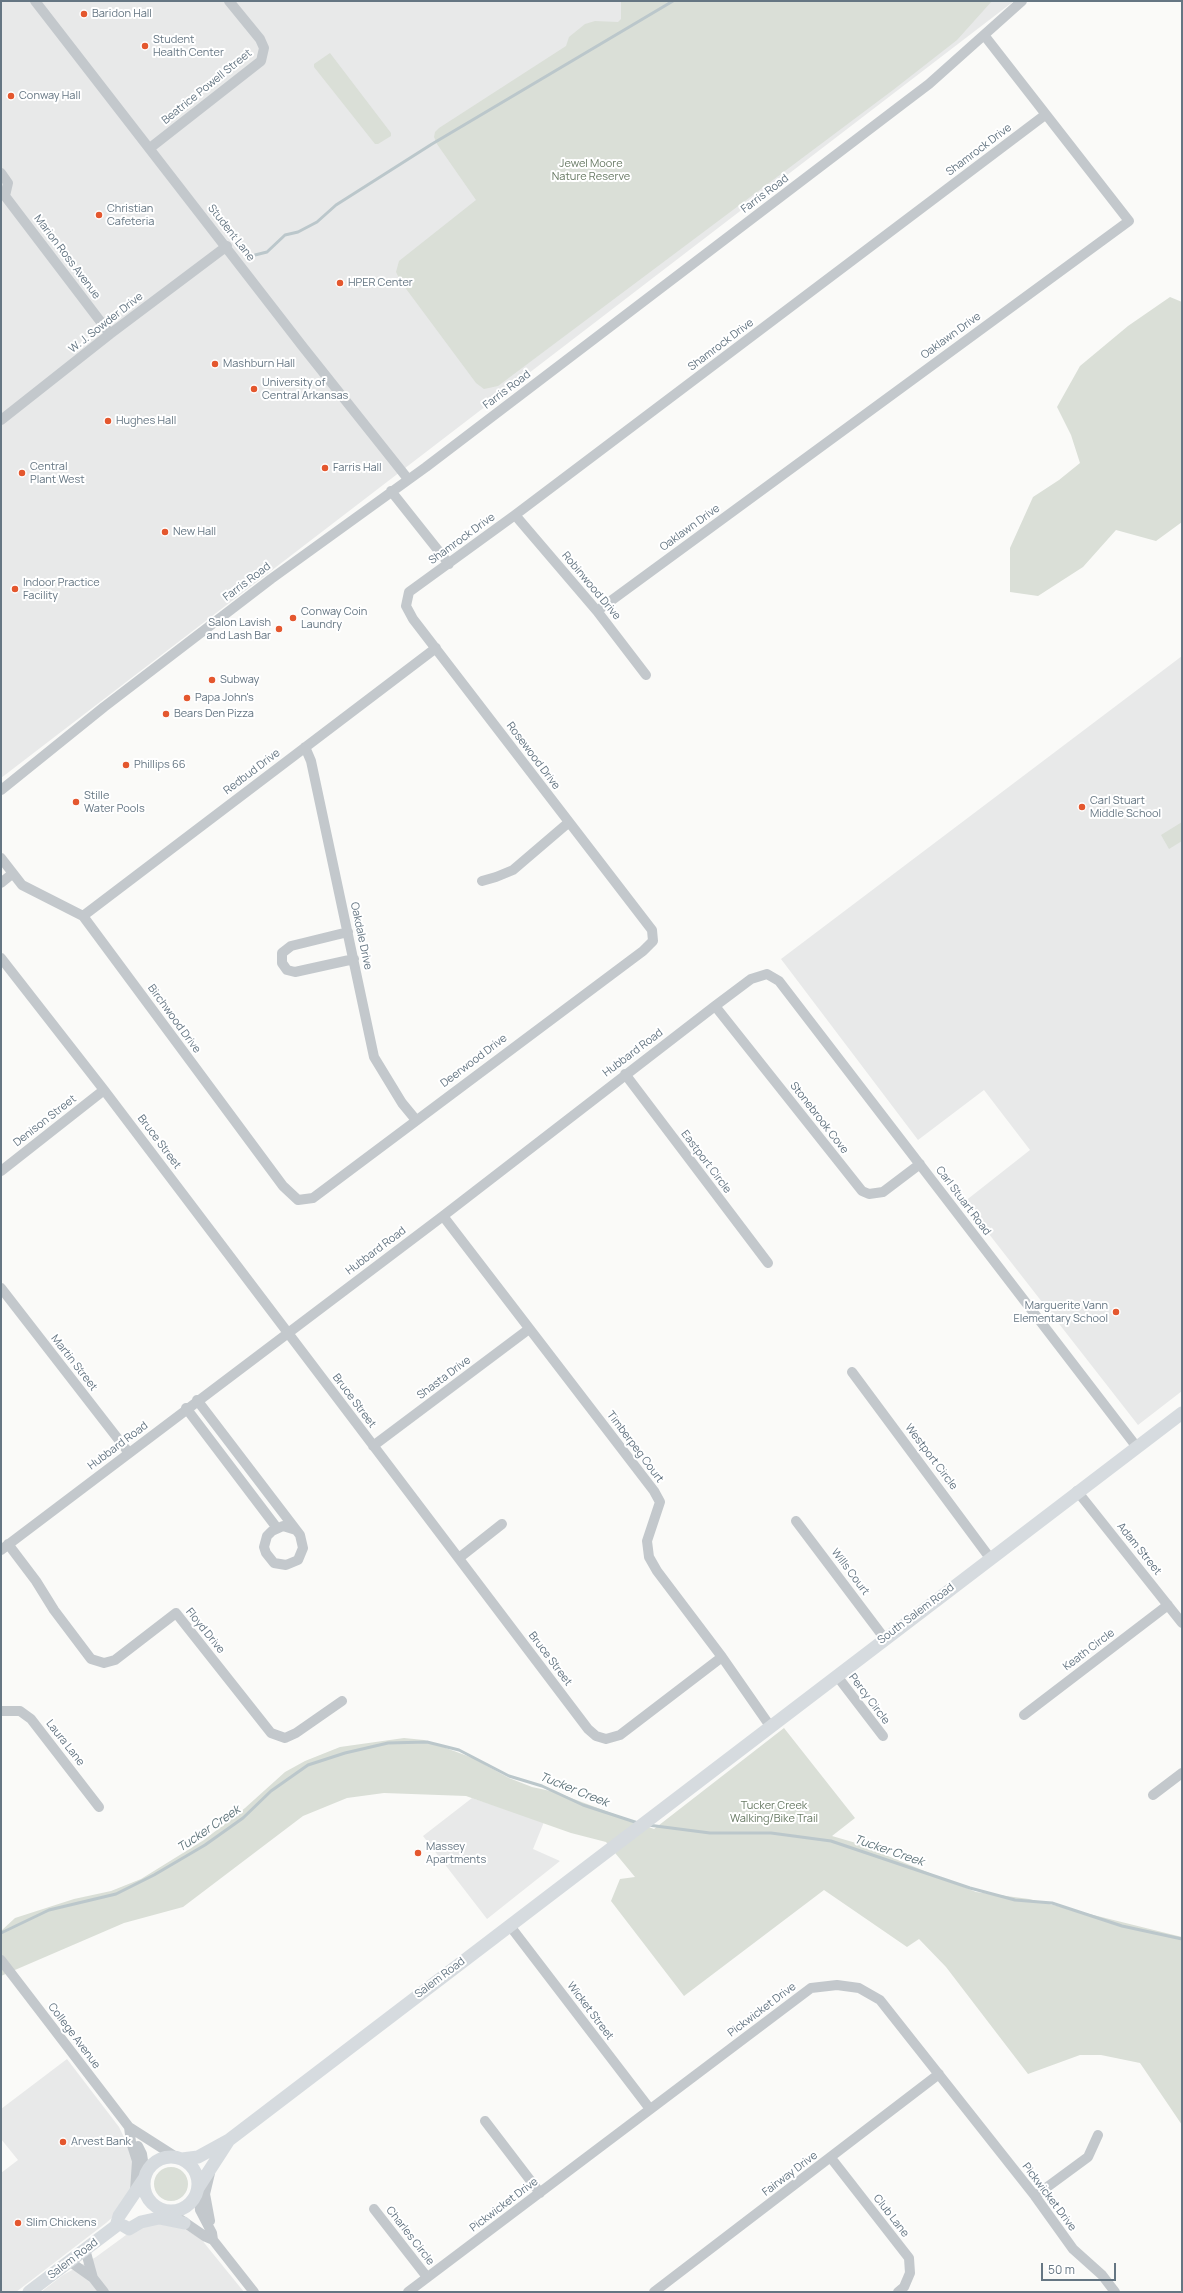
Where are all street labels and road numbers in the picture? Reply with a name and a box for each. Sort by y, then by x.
street label: Beatrice Powell Street [159,47,255,127]
street label: Shamrock Drive [944,121,1014,179]
street label: Farris Road [739,172,791,216]
street label: Student Lane [205,202,257,264]
street label: Marion Ross Avenue [31,212,103,302]
street label: W. J. Sowder Drive [66,290,146,356]
street label: Oaklawn Drive [918,310,984,362]
street label: Shamrock Drive [686,316,756,374]
street label: Farris Road [481,368,533,412]
street label: Oaklawn Drive [657,502,723,554]
street label: Shamrock Drive [426,511,498,567]
street label: Robinwood Drive [559,549,623,623]
street label: Farris Road [221,560,273,604]
street label: Rosewood Drive [503,720,563,792]
street label: Redbud Drive [221,746,283,798]
street label: Oakdale Drive [347,901,375,971]
street label: Birchwood Drive [145,982,203,1056]
street label: Hubbard Road [600,1026,666,1080]
street label: Deerwood Drive [438,1032,510,1090]
street label: Stonebrook Cove [787,1080,851,1156]
street label: Denison Street [11,1092,79,1150]
street label: Bruce Street [134,1112,184,1172]
street label: Eastport Circle [678,1128,734,1196]
street label: Carl Stuart Road [933,1164,993,1238]
street label: Hubbard Road [343,1224,409,1278]
street label: Martin Street [48,1332,100,1394]
street label: Shasta Drive [415,1354,473,1402]
street label: Bruce Street [329,1371,379,1431]
street label: Timberpeg Court [604,1409,666,1485]
street label: Hubbard Road [85,1419,151,1473]
street label: Westport Circle [902,1421,960,1493]
street label: Adam Street [1114,1520,1164,1578]
street label: Wills Court [828,1546,872,1598]
street label: South Salem Road [875,1581,957,1647]
street label: Floyd Drive [183,1606,227,1656]
street label: Keath Circle [1061,1626,1117,1674]
street label: Bruce Street [525,1629,575,1689]
street label: Percy Circle [846,1671,892,1727]
street label: Laura Lane [43,1717,87,1769]
street label: Salem Road [412,1955,468,2001]
street label: Wicket Street [564,1979,616,2043]
street label: Pickwicket Drive [725,1980,799,2040]
street label: College Avenue [45,2001,103,2071]
street label: Fairway Drive [760,2149,820,2199]
street label: Pickwicket Drive [1019,2160,1079,2234]
street label: Pickwicket Drive [467,2175,541,2235]
street label: Club Lane [870,2192,912,2240]
street label: Charles Circle [383,2204,437,2268]
street label: Salem Road [45,2236,101,2282]

